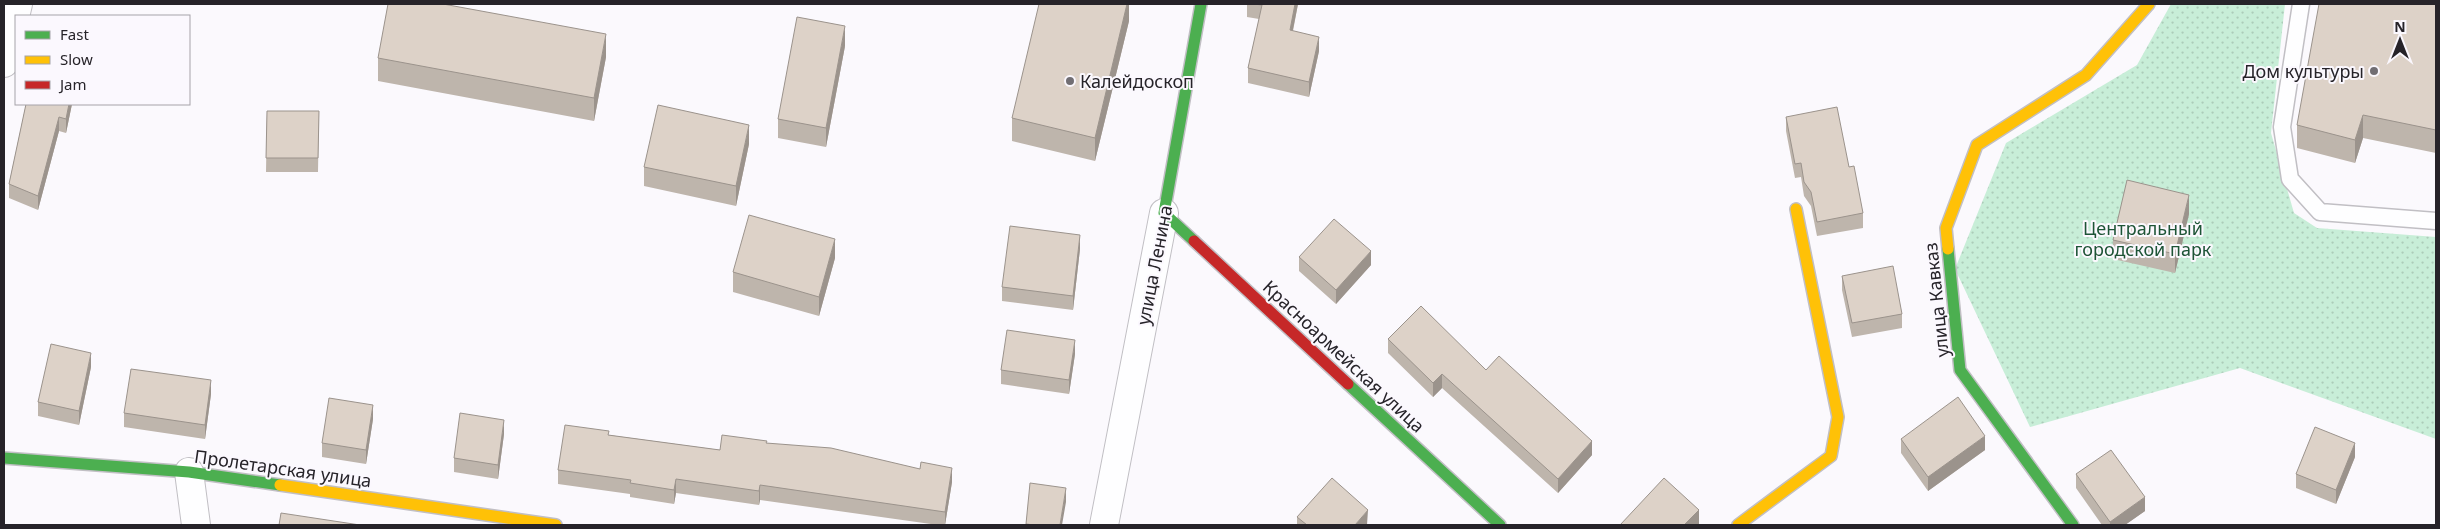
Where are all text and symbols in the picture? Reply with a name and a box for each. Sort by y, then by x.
legend [15,15,190,105]
north arrow [2375,15,2425,65]
text: N [2394,17,2406,36]
text: Fast [60,24,89,44]
text: Slow [60,49,93,69]
place label: Дом культуры [2242,59,2364,83]
marker: Дом культуры [2368,65,2380,77]
place label: Калейдоскоп [1080,69,1194,93]
text: Jam [58,74,87,94]
marker: Калейдоскоп [1064,75,1076,87]
street label: улица Ленина [1131,203,1177,327]
park label: Центральный городской парк [2075,216,2212,261]
street label: улица Кавказ [1918,242,1954,358]
street label: Красноармейская улица [1258,275,1430,437]
street label: Пролетарская улица [193,444,373,492]

